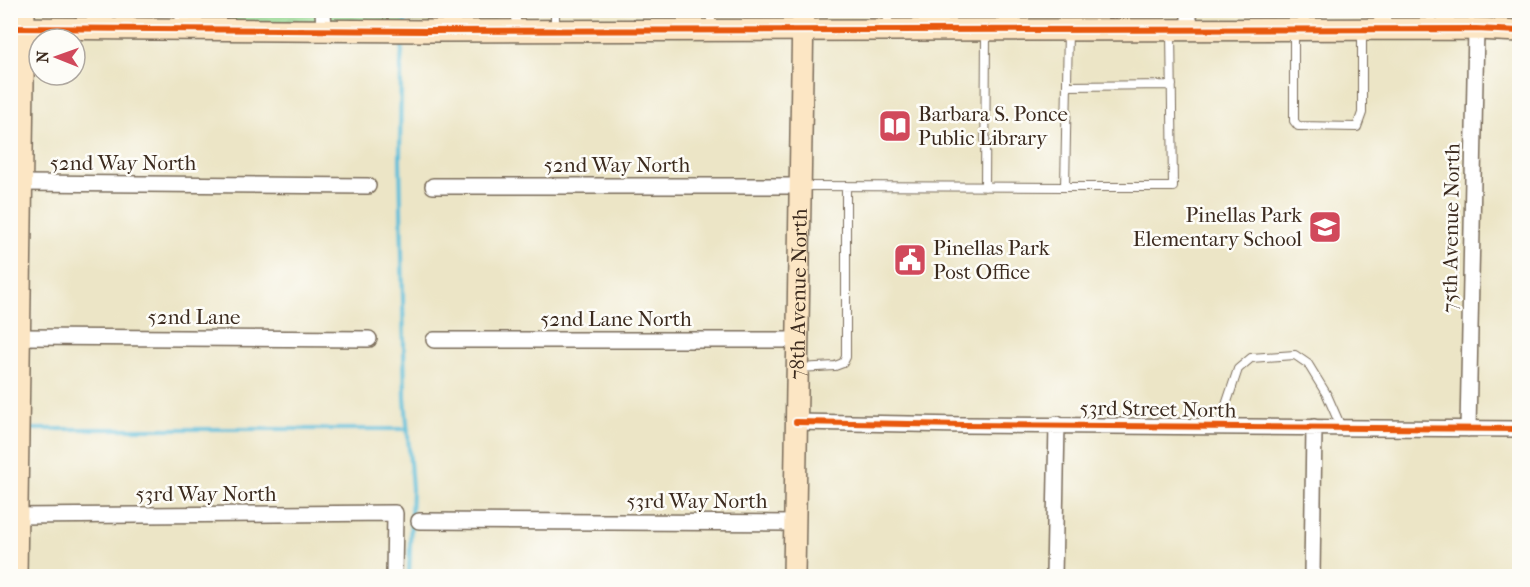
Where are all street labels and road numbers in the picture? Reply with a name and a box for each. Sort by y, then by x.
street label: 75th Avenue North [1438,143,1464,313]
street label: 52nd Way North [50,151,196,175]
street label: 52nd Way North [544,153,690,177]
street label: 78th Avenue North [785,208,812,380]
street label: 52nd Lane [148,305,240,329]
street label: 52nd Lane North [540,307,692,331]
street label: 53rd Street North [1079,396,1237,422]
street label: 53rd Way North [136,482,277,506]
street label: 53rd Way North [627,489,768,513]

